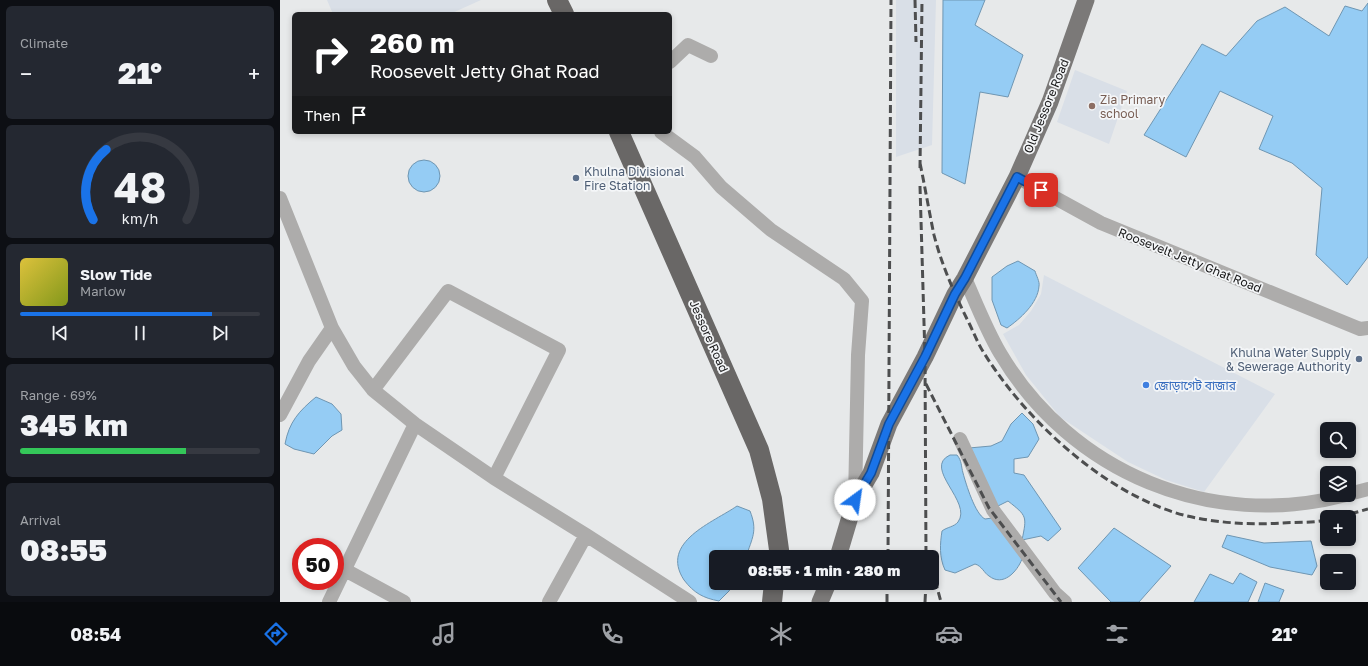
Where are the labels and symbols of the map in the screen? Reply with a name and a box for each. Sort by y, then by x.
street label: Old Jessore Road [1020,57,1072,155]
place label: Zia Primary school [1100,92,1165,121]
marker: Zia Primary school [1087,101,1097,111]
place label: Khulna Divisional Fire Station [584,164,684,193]
marker: Khulna Divisional Fire Station [571,173,581,183]
pin [1024,173,1058,207]
street label: Roosevelt Jetty Ghat Road [1116,224,1264,296]
street label: Jessore Road [686,298,732,374]
place label: Khulna Water Supply & Sewerage Authority [1226,345,1351,374]
marker: Khulna Water Supply & Sewerage Authority [1354,354,1364,364]
place label: জোড়াগেট বাজার [1154,378,1237,393]
marker: জোড়াগেট বাজার [1141,380,1151,390]
position arrow [834,479,876,521]
speed limit sign: 50 [292,538,344,590]

